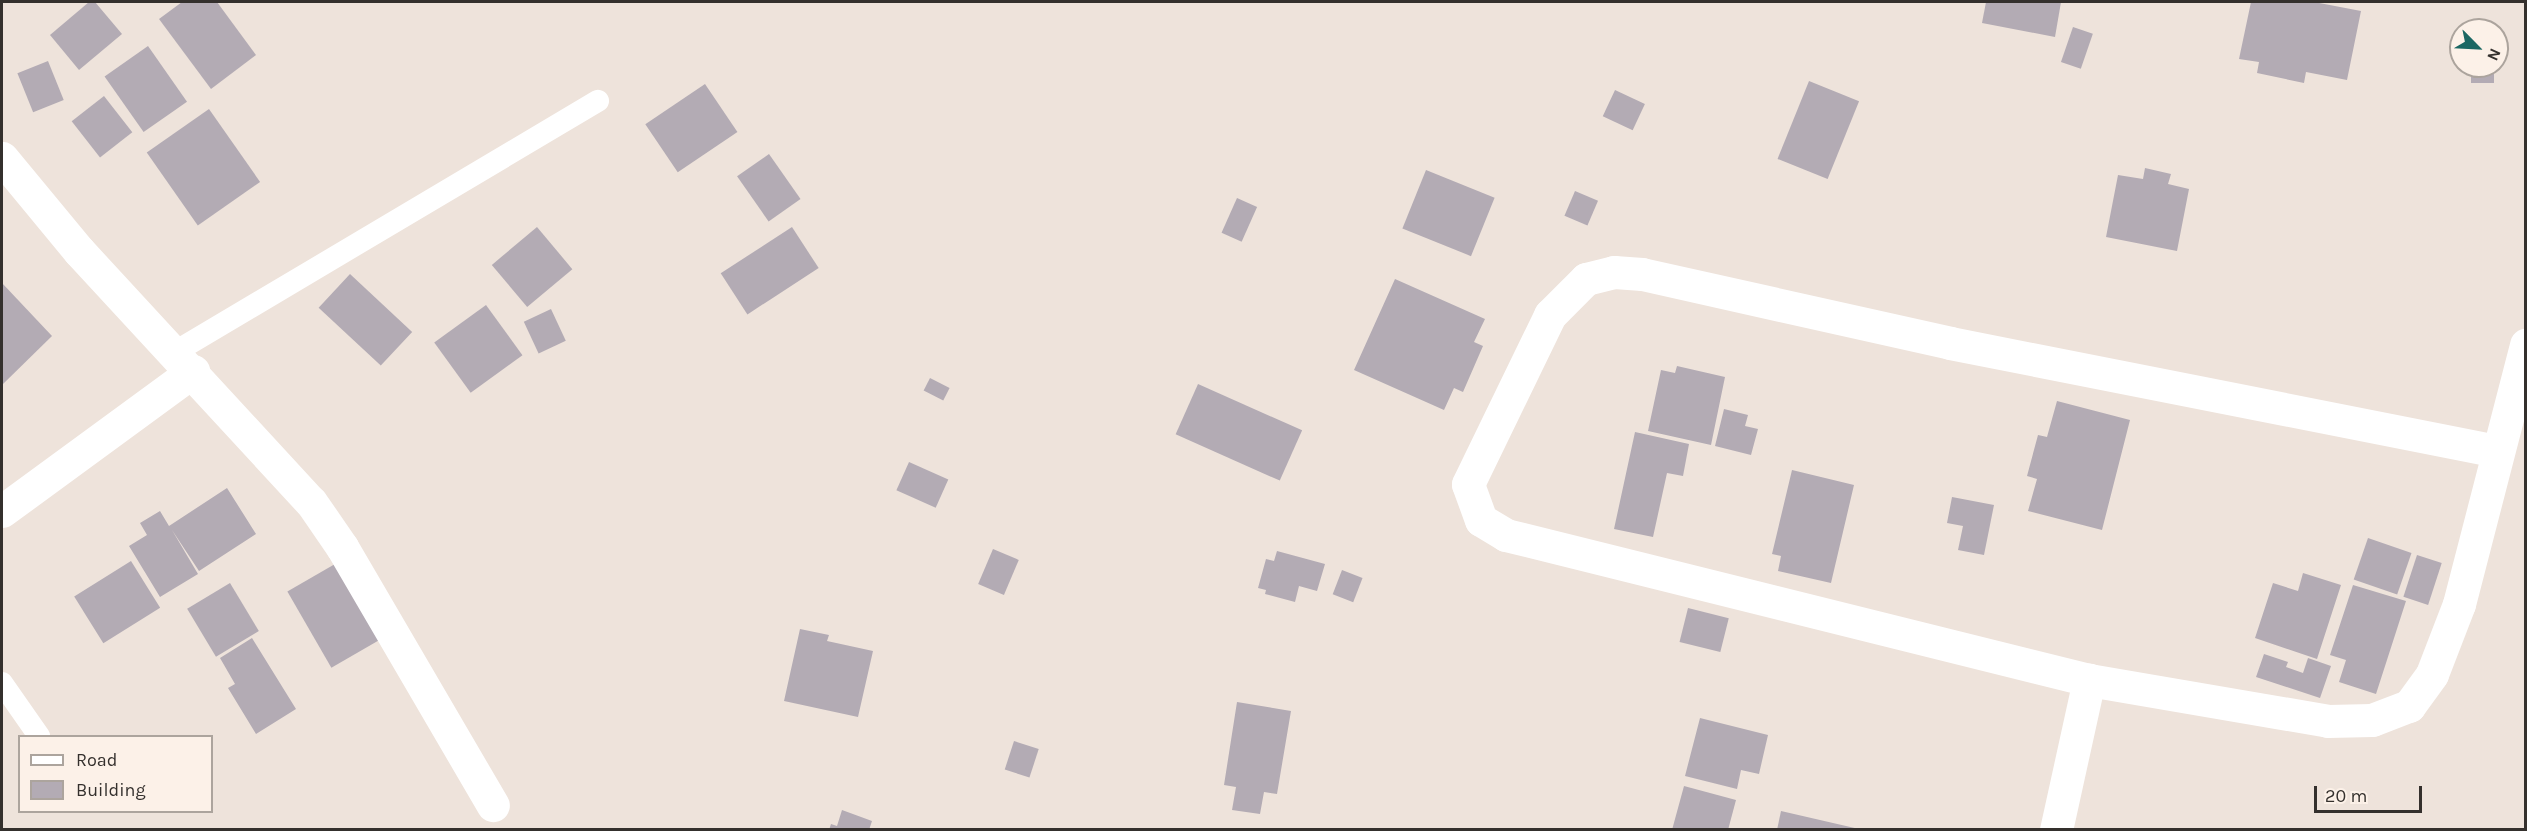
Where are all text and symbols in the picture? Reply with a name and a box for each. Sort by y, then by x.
north arrow [2449,18,2509,78]
text: N [2483,46,2505,64]
legend [18,735,213,813]
text: Road [76,749,117,771]
scale bar [2317,774,2425,812]
text: Building [76,779,146,801]
text: 20 m [2325,785,2367,807]

